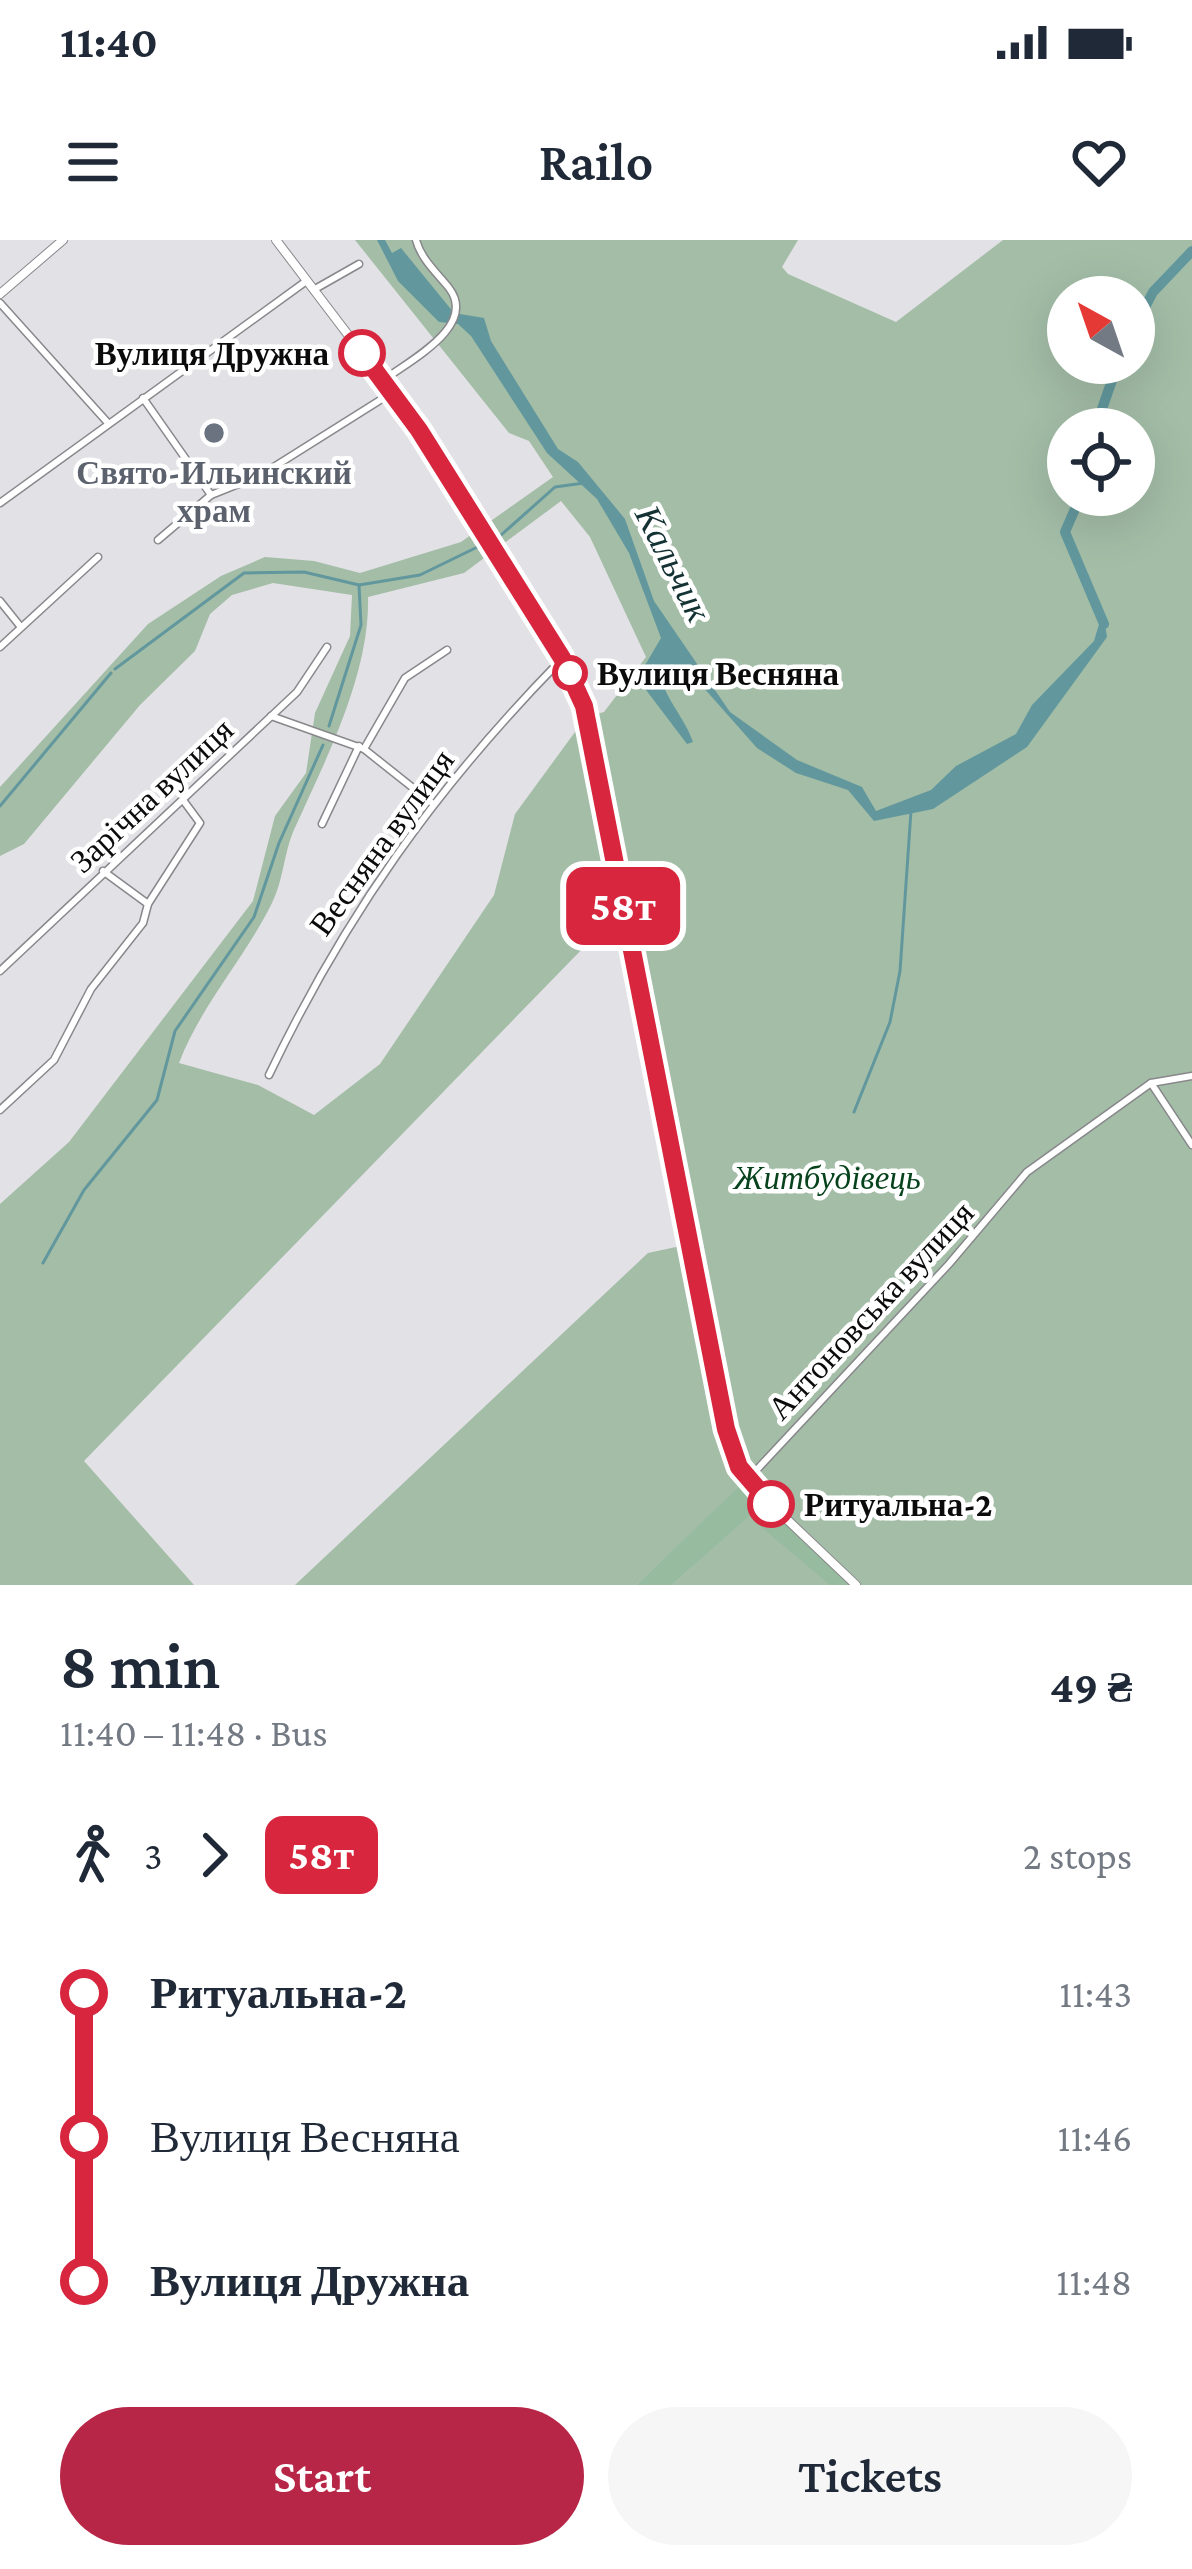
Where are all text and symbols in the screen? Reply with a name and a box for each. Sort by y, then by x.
text: 11:40 [60,17,158,67]
icon: menu [60,129,126,195]
icon: heart [1066,129,1132,195]
text: Railo [539,132,653,192]
north arrow [1047,276,1155,384]
map controls [1047,276,1155,516]
marker: Вулиця Дружна [340,331,384,375]
place label: Вулиця Дружна [95,335,329,372]
button: locate [1047,408,1155,516]
marker: Свято-Ильинский храм [201,420,227,446]
place label: Свято-Ильинский храм [76,454,352,529]
water label: Кальчик [627,498,720,629]
place label: Вулиця Весняна [597,655,839,692]
marker: Вулиця Весняна [554,657,586,689]
street label: Зарічна вулиця [63,711,240,880]
street label: Весняна вулиця [302,742,461,942]
line badge: 58т [554,867,692,945]
text: 58т [590,882,656,929]
park label: Житбудівець [732,1159,921,1196]
street label: Антоновська вулиця [760,1194,981,1427]
marker: Ритуальна-2 [749,1482,793,1526]
place label: Ритуальна-2 [804,1486,992,1523]
text: 8 min [60,1629,220,1702]
text: 49 ₴ [1050,1662,1132,1712]
text: 11:40 – 11:48 · Bus [60,1711,327,1754]
icon: walk [60,1822,126,1888]
icon: forward [181,1822,247,1888]
text: 58т [289,1831,354,1878]
text: 3 [144,1834,163,1877]
text: 2 stops [1023,1834,1132,1877]
text: Ритуальна-2 [150,1968,407,2018]
text: 11:43 [1059,1972,1132,2015]
text: Вулиця Весняна [150,2112,460,2162]
text: 11:46 [1057,2116,1132,2159]
text: Вулиця Дружна [150,2256,469,2306]
text: 11:48 [1056,2260,1132,2303]
button: Start [60,2407,584,2545]
button: Tickets [608,2407,1132,2545]

